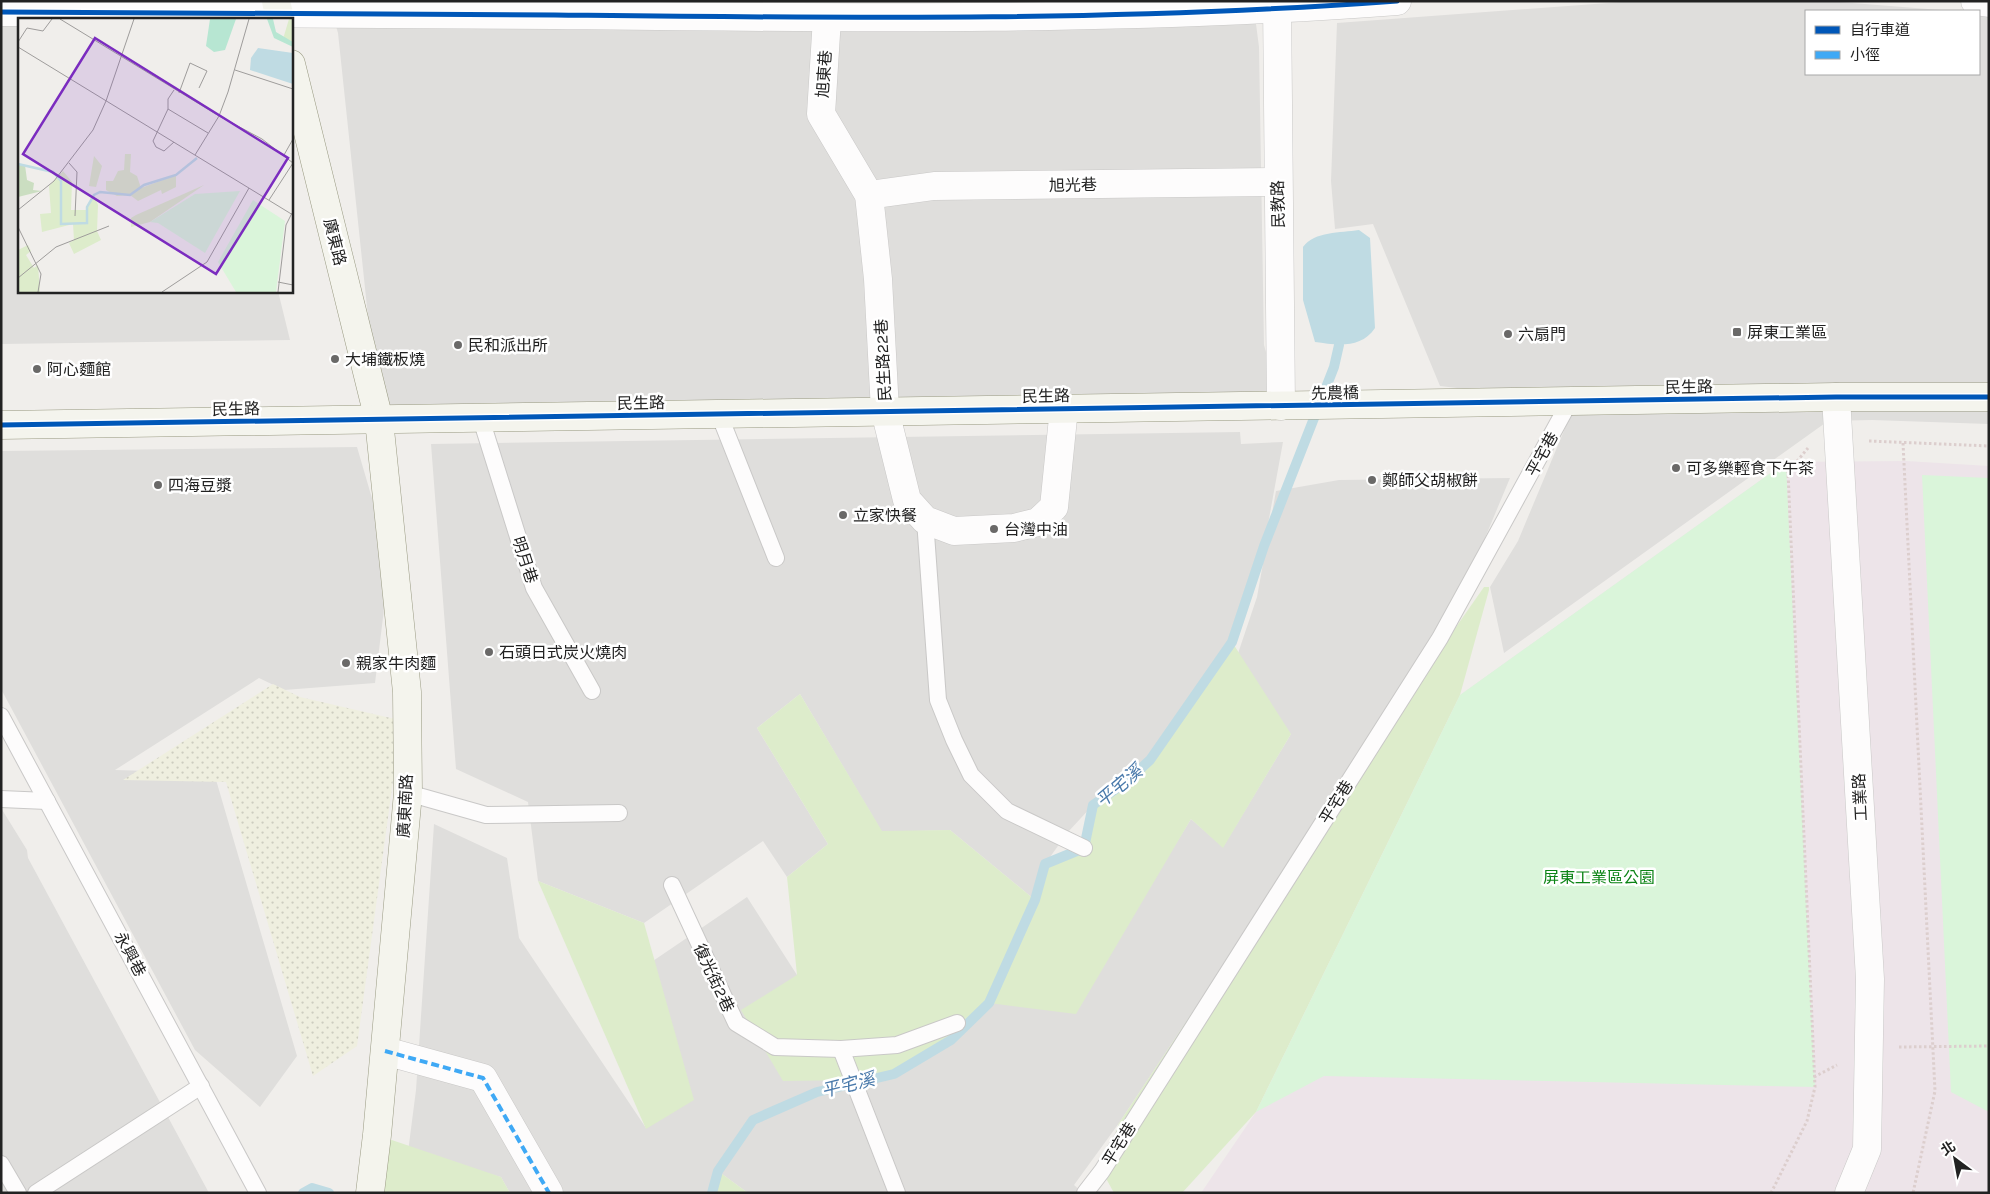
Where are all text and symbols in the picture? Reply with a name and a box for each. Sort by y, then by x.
legend [1805,10,1980,75]
inset map [18,18,292,292]
text: 自行車道 [1850,21,1910,39]
text: 小徑 [1850,46,1880,64]
street label: 旭東巷 [813,49,835,99]
street label: 旭光巷 [1049,175,1097,195]
street label: 民教路 [1268,180,1288,228]
street label: 廣東路 [320,216,350,268]
street label: 民生路22巷 [871,318,895,402]
place label: 屏東工業區 [1747,323,1827,342]
place label: 六扇門 [1518,325,1566,344]
marker: 屏東工業區 [1731,326,1743,338]
marker: 六扇門 [1502,328,1514,340]
place label: 民和派出所 [468,336,548,355]
marker: 民和派出所 [452,339,464,351]
place label: 大埔鐵板燒 [345,350,425,369]
marker: 大埔鐵板燒 [329,353,341,365]
place label: 阿心麵館 [47,360,111,379]
marker: 阿心麵館 [31,363,43,375]
street label: 民生路 [1665,377,1713,397]
street label: 先農橋 [1311,383,1359,403]
street label: 民生路 [1022,386,1070,406]
street label: 民生路 [617,393,665,413]
street label: 民生路 [212,399,260,419]
street label: 平宅巷 [1522,428,1562,480]
place label: 可多樂輕食下午茶 [1686,459,1814,478]
marker: 可多樂輕食下午茶 [1670,462,1682,474]
place label: 鄭師父胡椒餅 [1382,471,1478,490]
marker: 鄭師父胡椒餅 [1366,474,1378,486]
place label: 四海豆漿 [168,476,232,495]
marker: 四海豆漿 [152,479,164,491]
place label: 立家快餐 [853,506,917,525]
marker: 立家快餐 [837,509,849,521]
place label: 台灣中油 [1004,520,1068,539]
marker: 台灣中油 [988,523,1000,535]
street label: 明月巷 [509,534,541,586]
place label: 石頭日式炭火燒肉 [499,643,627,662]
marker: 石頭日式炭火燒肉 [483,646,495,658]
place label: 親家牛肉麵 [356,654,436,673]
marker: 親家牛肉麵 [340,657,352,669]
water label: 平宅溪 [1091,758,1149,812]
street label: 工業路 [1849,773,1871,821]
street label: 廣東南路 [394,774,416,838]
street label: 平宅巷 [1315,777,1357,827]
park label: 屏東工業區公園 [1543,868,1655,887]
street label: 永興巷 [110,928,150,980]
street label: 復光街2巷 [690,941,738,1015]
water label: 平宅溪 [819,1067,880,1102]
street label: 平宅巷 [1098,1119,1140,1169]
north arrow [1930,1134,1980,1184]
text: 北 [1938,1137,1959,1159]

